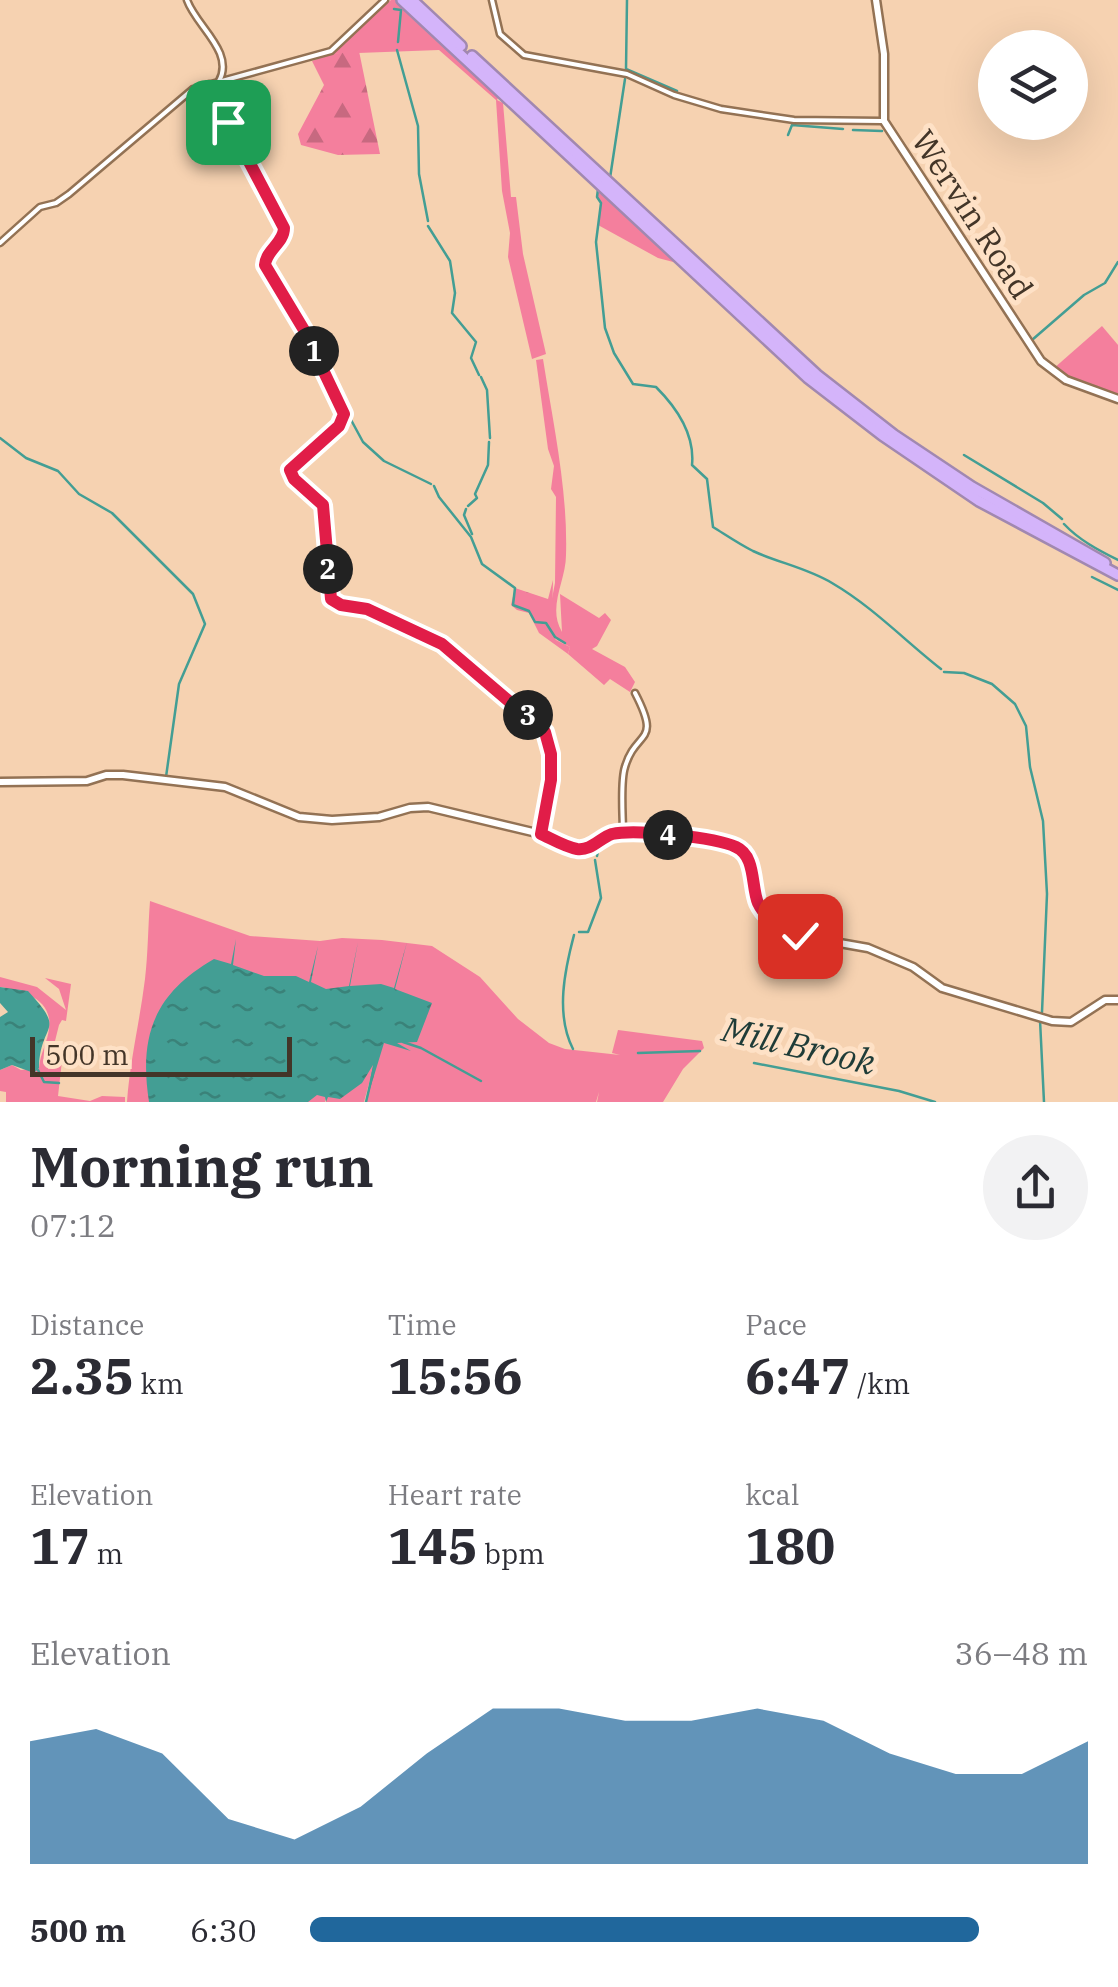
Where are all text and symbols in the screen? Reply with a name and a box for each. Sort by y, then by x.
map controls [978,30,1088,140]
button: layers [978,30,1088,140]
pin [186,80,271,165]
icon: arrive [201,95,256,150]
street label: Wervin Road [903,122,1043,306]
pin: 1 [289,326,339,376]
text: 1 [306,332,322,369]
pin: 2 [303,544,353,594]
text: 2 [320,550,336,587]
pin: 3 [503,690,553,740]
text: 3 [520,696,536,733]
pin: 4 [643,810,693,860]
text: 4 [660,816,676,853]
pin [758,894,843,979]
icon: check [773,909,828,964]
water label: Mill Brook [717,1005,880,1085]
scale bar [30,1032,292,1076]
text: 500 m [45,1036,129,1073]
text: Morning run [30,1131,374,1202]
button: share [983,1135,1088,1240]
text: 07:12 [30,1204,116,1246]
text: Distance [30,1306,144,1343]
text: Time [388,1306,456,1343]
text: Pace [745,1306,807,1343]
text: 2.35 [30,1343,134,1408]
text: 15:56 [388,1343,523,1408]
text: 6:47 [745,1343,850,1408]
text: km [134,1365,184,1402]
text: /km [850,1365,910,1402]
text: Elevation [30,1476,153,1513]
text: Heart rate [388,1476,522,1513]
text: kcal [745,1476,799,1513]
text: 17 [30,1513,90,1578]
text: 145 [388,1513,478,1578]
text: 180 [745,1513,835,1578]
text: m [90,1535,123,1572]
text: bpm [478,1535,545,1572]
text: Elevation [30,1632,171,1674]
text: 36–48 m [954,1632,1088,1674]
text: 500 m [30,1909,126,1951]
text: 6:30 [190,1909,257,1951]

